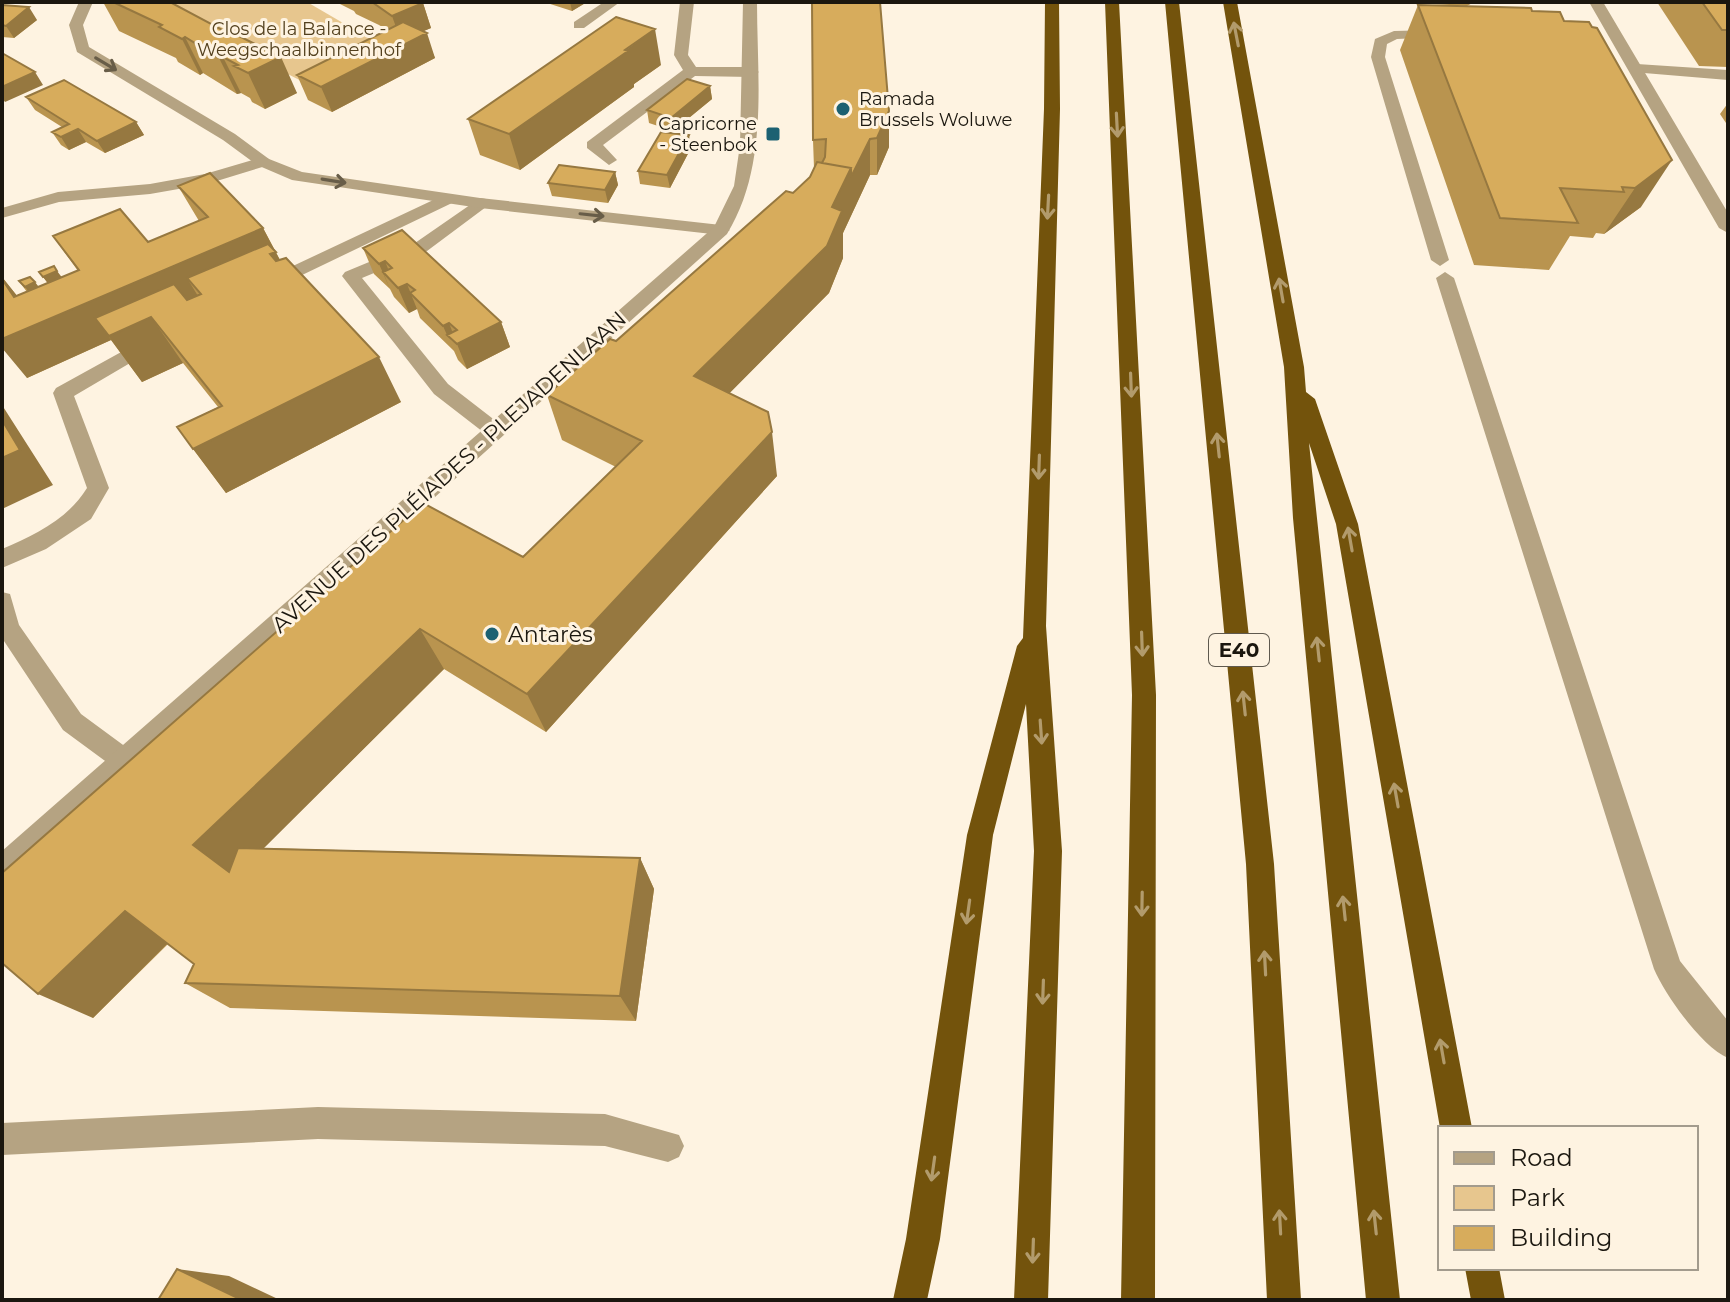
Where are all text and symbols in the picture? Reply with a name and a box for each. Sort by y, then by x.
park label: Clos de la Balance - Weegschaalbinnenhof [197,18,402,61]
one-way arrow [1228,22,1243,47]
one-way arrow [94,56,117,72]
place label: Ramada Brussels Woluwe [859,88,1012,131]
marker: Ramada Brussels Woluwe [834,100,852,118]
one-way arrow [1109,111,1124,138]
place label: Capricorne - Steenbok [658,113,757,156]
marker: Capricorne - Steenbok [764,125,782,143]
one-way arrow [321,174,347,189]
one-way arrow [1040,193,1055,220]
one-way arrow [578,208,605,223]
one-way arrow [1272,278,1287,303]
street label: AVENUE DES PLÉIADES - PLEJADENLAAN [266,305,632,639]
one-way arrow [1124,371,1139,398]
one-way arrow [1211,432,1226,459]
one-way arrow [1031,453,1046,480]
one-way arrow [1341,527,1356,553]
place label: Antarès [508,621,593,648]
marker: Antarès [483,625,501,643]
one-way arrow [1134,630,1149,657]
road number: E40 [1209,634,1269,666]
one-way arrow [1310,636,1325,663]
one-way arrow [1236,691,1251,717]
one-way arrow [1034,718,1049,745]
one-way arrow [1388,783,1403,809]
one-way arrow [1134,890,1149,917]
one-way arrow [1336,895,1351,922]
one-way arrow [960,898,975,924]
one-way arrow [1257,950,1272,977]
one-way arrow [1035,978,1050,1005]
one-way arrow [1434,1039,1449,1064]
legend [1438,1126,1698,1270]
text: Road [1510,1143,1573,1172]
one-way arrow [925,1156,940,1181]
text: Park [1510,1183,1565,1212]
one-way arrow [1272,1209,1287,1236]
one-way arrow [1368,1209,1383,1236]
text: Building [1510,1223,1613,1252]
one-way arrow [1026,1237,1041,1264]

